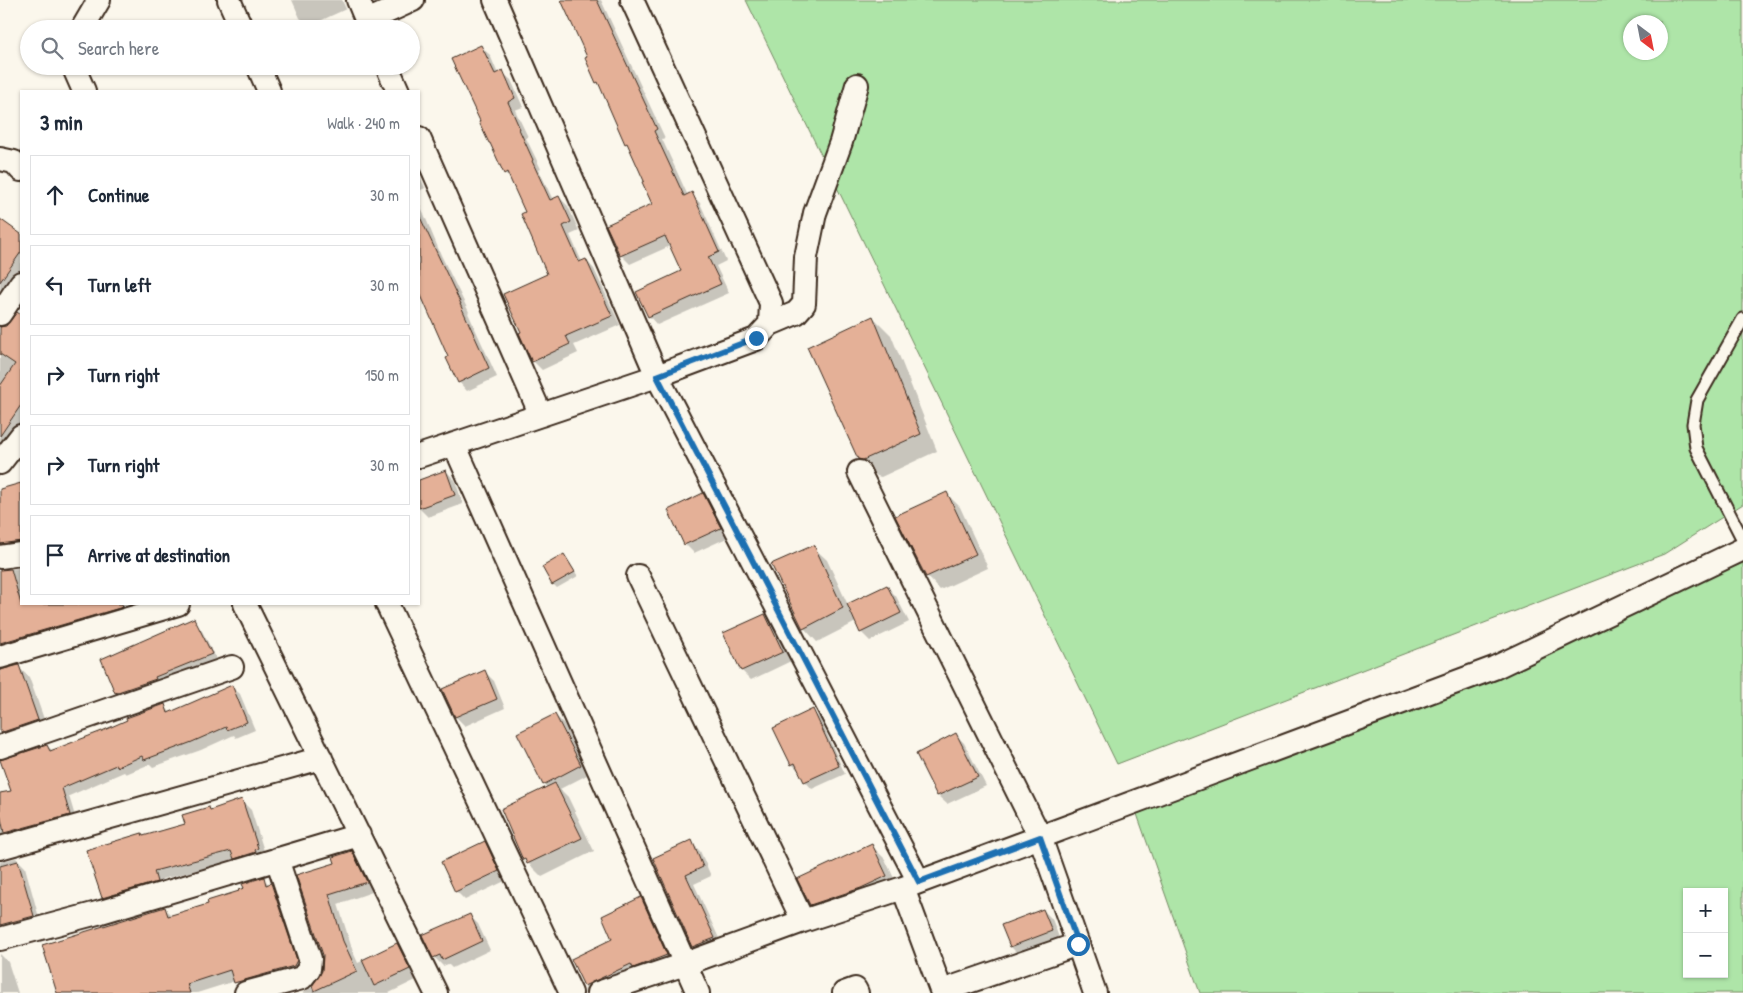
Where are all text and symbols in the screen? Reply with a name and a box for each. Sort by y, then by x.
north arrow [1623,15,1668,60]
search box [20,20,420,75]
icon: search [38,34,66,62]
text: Search here [78,35,159,61]
text: 3 min [40,108,83,137]
text: Walk · 240 m [327,112,400,134]
icon: ahead [41,181,69,209]
text: Continue [88,182,149,208]
text: 30 m [370,184,399,206]
icon: left [41,271,69,299]
text: Turn left [88,272,151,298]
text: 30 m [370,274,399,296]
route end [745,327,768,350]
icon: right [41,361,69,389]
text: Turn right [88,362,159,388]
text: 150 m [365,364,399,386]
icon: right [41,451,69,479]
text: Turn right [88,452,159,478]
text: 30 m [370,454,399,476]
icon: arrive [41,541,69,569]
text: Arrive at destination [88,542,230,568]
map controls [1683,888,1728,978]
button: + [1683,888,1728,933]
route start [1067,933,1090,956]
button: − [1683,933,1728,978]

